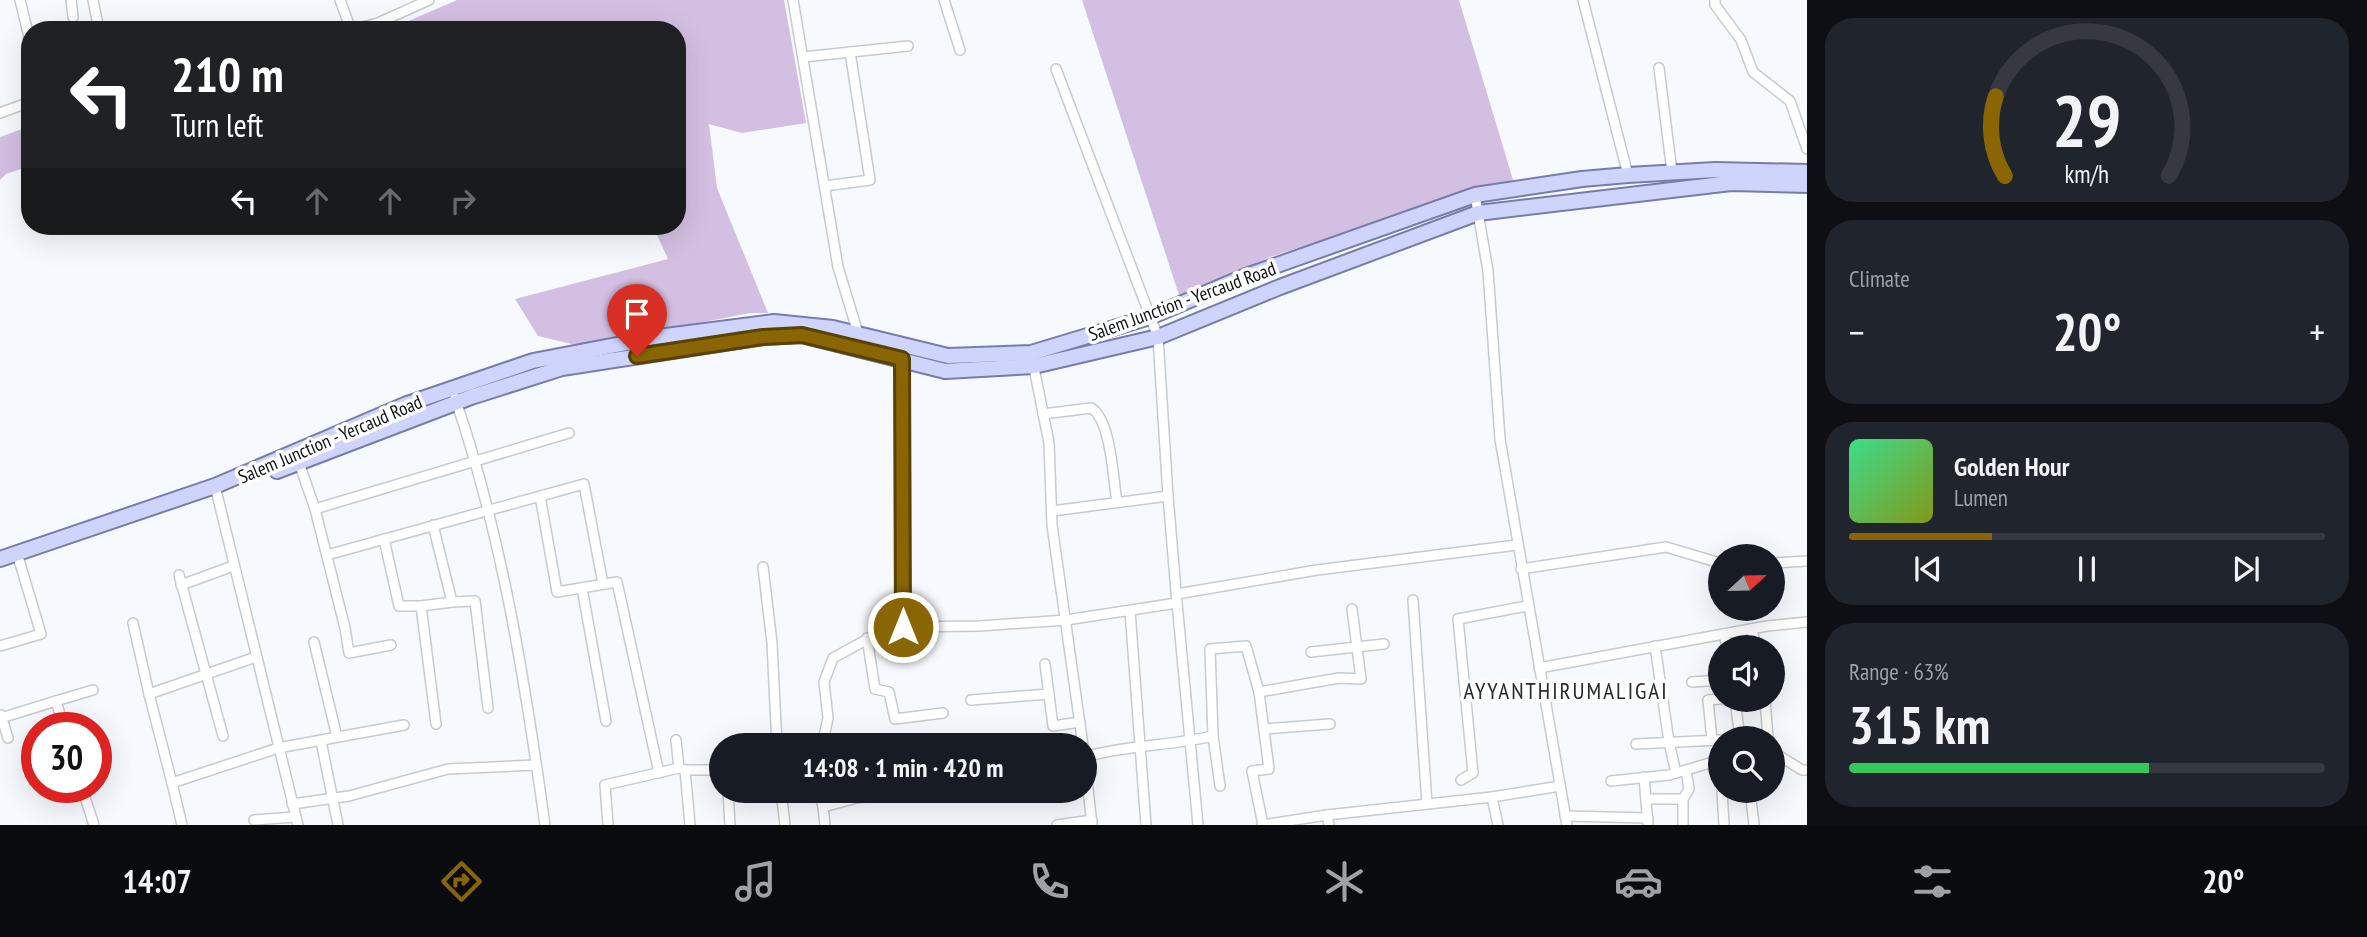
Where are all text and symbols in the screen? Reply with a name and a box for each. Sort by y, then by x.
text: 210 m [171,42,284,106]
icon: left [56,49,147,140]
text: 29 [2052,72,2122,166]
text: Turn left [171,104,263,146]
text: km/h [2065,158,2109,190]
icon: left [225,182,263,220]
icon: ahead [298,182,336,220]
icon: ahead [371,182,409,220]
icon: right [444,182,482,220]
street label: Salem Junction - Yercaud Road [1085,256,1279,346]
text: Climate [1849,264,1910,293]
pin [607,284,667,356]
icon: arrive [618,295,656,333]
text: 20° [2053,298,2121,365]
text: − [1849,307,1865,356]
text: + [2309,307,2325,356]
street label: Salem Junction - Yercaud Road [234,389,426,489]
text: Golden Hour [1954,450,2069,483]
text: Lumen [1954,483,2008,512]
north arrow [1708,544,1785,621]
map controls [1708,544,1785,803]
icon: previous [1909,550,1947,588]
icon: pause [2068,550,2106,588]
icon: next [2227,550,2265,588]
position arrow [866,590,940,664]
button: sound [1708,635,1785,712]
text: Range · 63% [1849,657,1949,686]
district label: AYYANTHIRUMALIGAI [1463,676,1669,705]
text: 315 km [1849,691,1990,758]
speed limit sign: 30 [21,712,112,803]
button: search [1708,726,1785,803]
text: 14:08 · 1 min · 420 m [803,751,1003,784]
icon: directions [437,857,486,906]
icon: music [731,857,780,906]
icon: phone [1025,857,1074,906]
icon: climate [1320,857,1369,906]
icon: car [1614,857,1663,906]
icon: filters [1908,857,1957,906]
text: 14:07 [123,860,192,902]
text: 20° [2202,860,2244,902]

